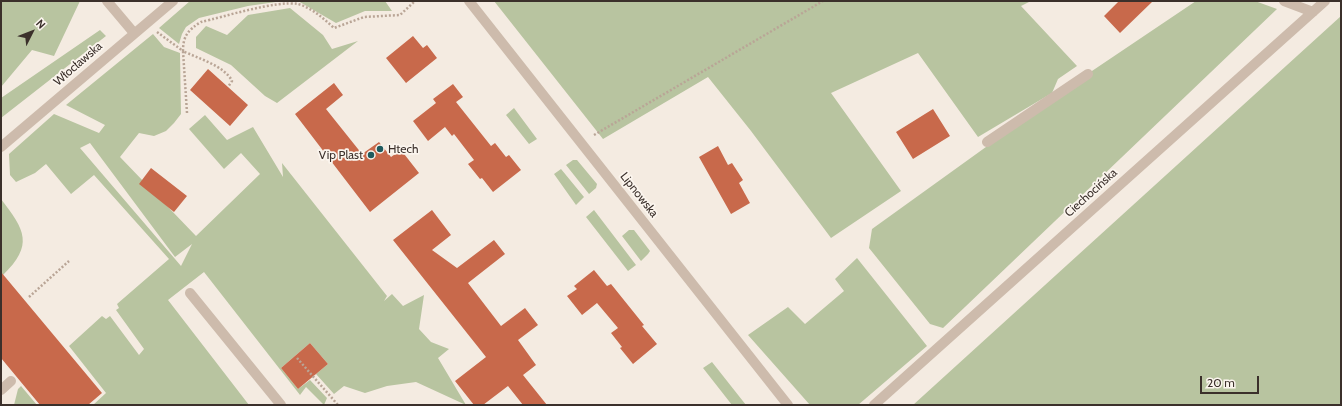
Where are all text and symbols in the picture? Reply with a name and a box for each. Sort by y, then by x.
north arrow [12,12,52,52]
text: N [33,16,49,32]
street label: Włocławska [51,39,105,89]
place label: Htech [388,142,418,156]
marker: Htech [375,144,385,154]
place label: Vip Plast [319,148,363,162]
marker: Vip Plast [366,150,376,160]
street label: Ciechocińska [1062,166,1120,220]
street label: Lipnowska [617,170,661,220]
scale bar [1202,368,1261,394]
text: 20 m [1207,375,1235,390]

